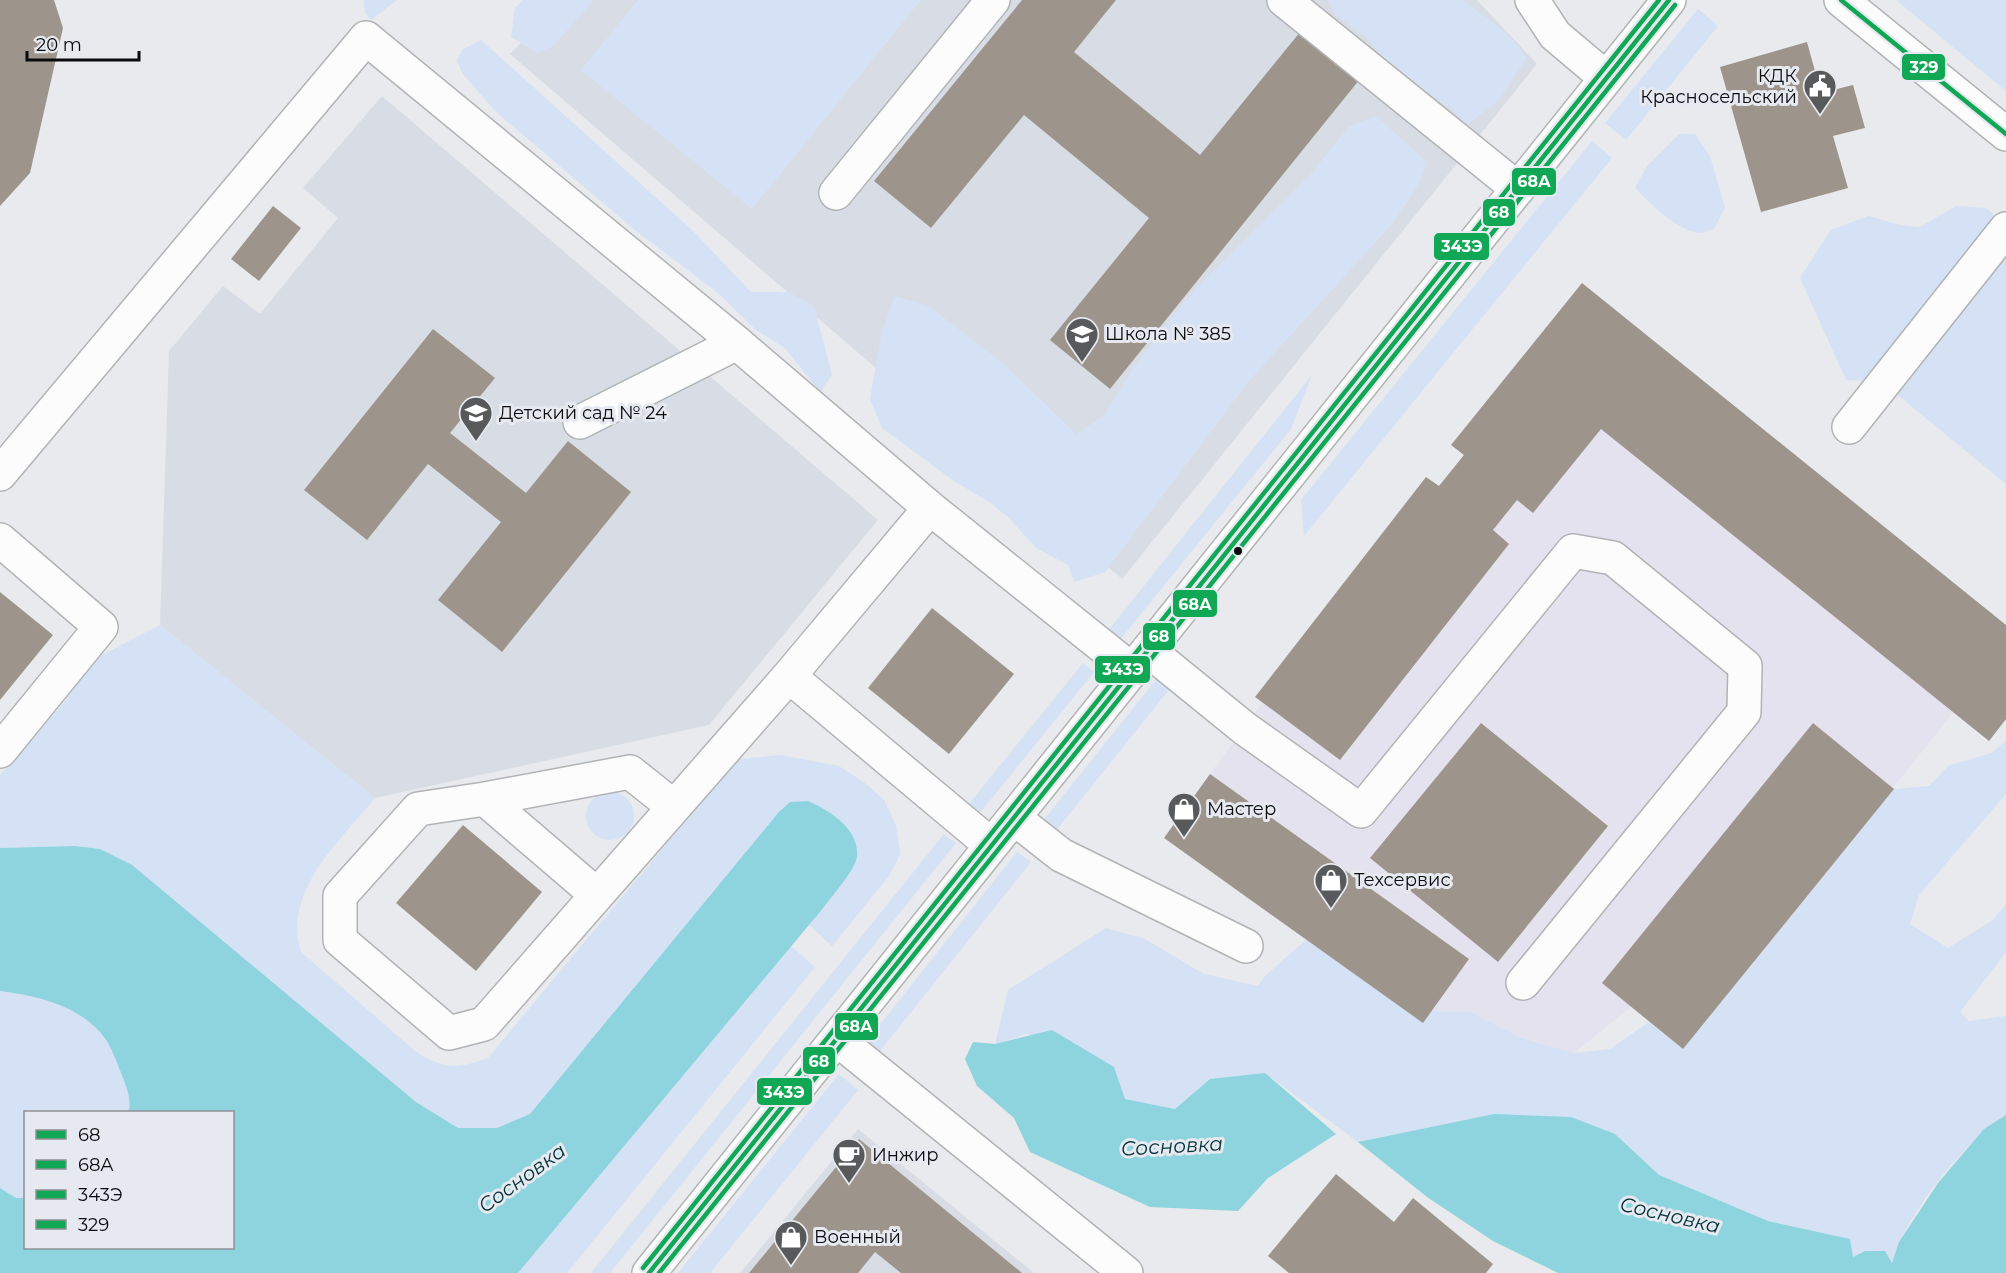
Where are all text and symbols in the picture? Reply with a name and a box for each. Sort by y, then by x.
scale bar [27,24,140,62]
text: 20 m [36,34,82,56]
line badge: 329 [1901,53,1946,81]
text: 329 [1908,58,1939,77]
place label: КДК Красносельский [1640,65,1797,108]
public building icon: КДК Красносельский [1802,68,1838,115]
line badge: 68А [1511,167,1557,196]
text: 68А [1517,172,1551,191]
line badge: 68 [1482,198,1516,227]
text: 68 [1489,203,1509,222]
line badge: 343Э [1433,232,1490,261]
text: 343Э [1440,237,1483,256]
school or university icon: Школа № 385 [1064,316,1100,363]
place label: Школа № 385 [1105,323,1231,345]
school or university icon: Детский сад № 24 [458,395,494,442]
place label: Детский сад № 24 [499,402,667,424]
unlabelled marker [1232,545,1244,557]
line badge: 68А [1172,589,1218,618]
text: 68А [1178,595,1212,614]
line badge: 68 [1142,622,1176,651]
text: 68 [1149,627,1169,646]
line badge: 343Э [1094,655,1151,684]
text: 343Э [1101,660,1144,679]
shop icon: Мастер [1166,791,1202,838]
place label: Мастер [1207,798,1276,820]
shop icon: Техсервис [1313,862,1349,909]
place label: Техсервис [1354,869,1451,891]
line badge: 68А [834,1012,879,1041]
text: 68А [839,1017,873,1036]
line badge: 68 [802,1046,836,1075]
text: 68 [809,1052,829,1071]
line badge: 343Э [756,1077,813,1106]
text: 343Э [762,1083,805,1102]
legend [24,1111,234,1249]
text: 68 [78,1124,100,1146]
water label: Сосновка [1120,1131,1224,1161]
cafe icon: Инжир [831,1137,867,1184]
water label: Сосновка [474,1138,570,1218]
place label: Инжир [872,1144,939,1166]
text: 68А [78,1154,114,1176]
text: 343Э [78,1184,123,1206]
water label: Сосновка [1618,1192,1722,1238]
text: 329 [78,1214,109,1236]
shop icon: Военный [773,1219,809,1266]
place label: Военный [814,1226,901,1248]

